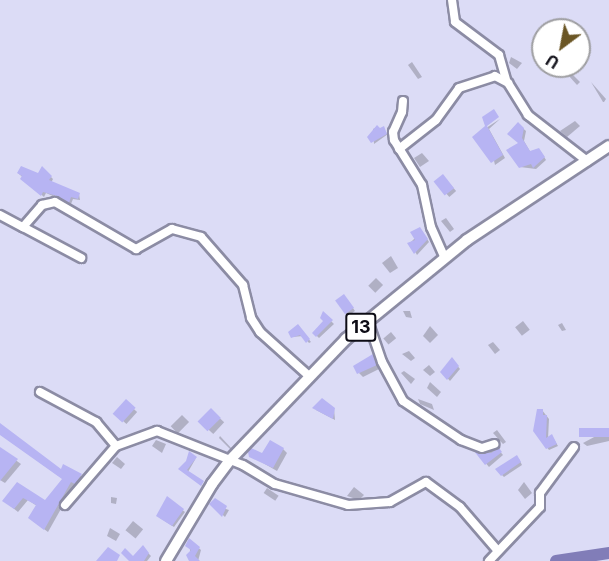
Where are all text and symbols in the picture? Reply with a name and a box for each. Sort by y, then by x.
north arrow [531,18,591,78]
text: U [542,50,563,73]
road number: 13 [344,312,378,342]

